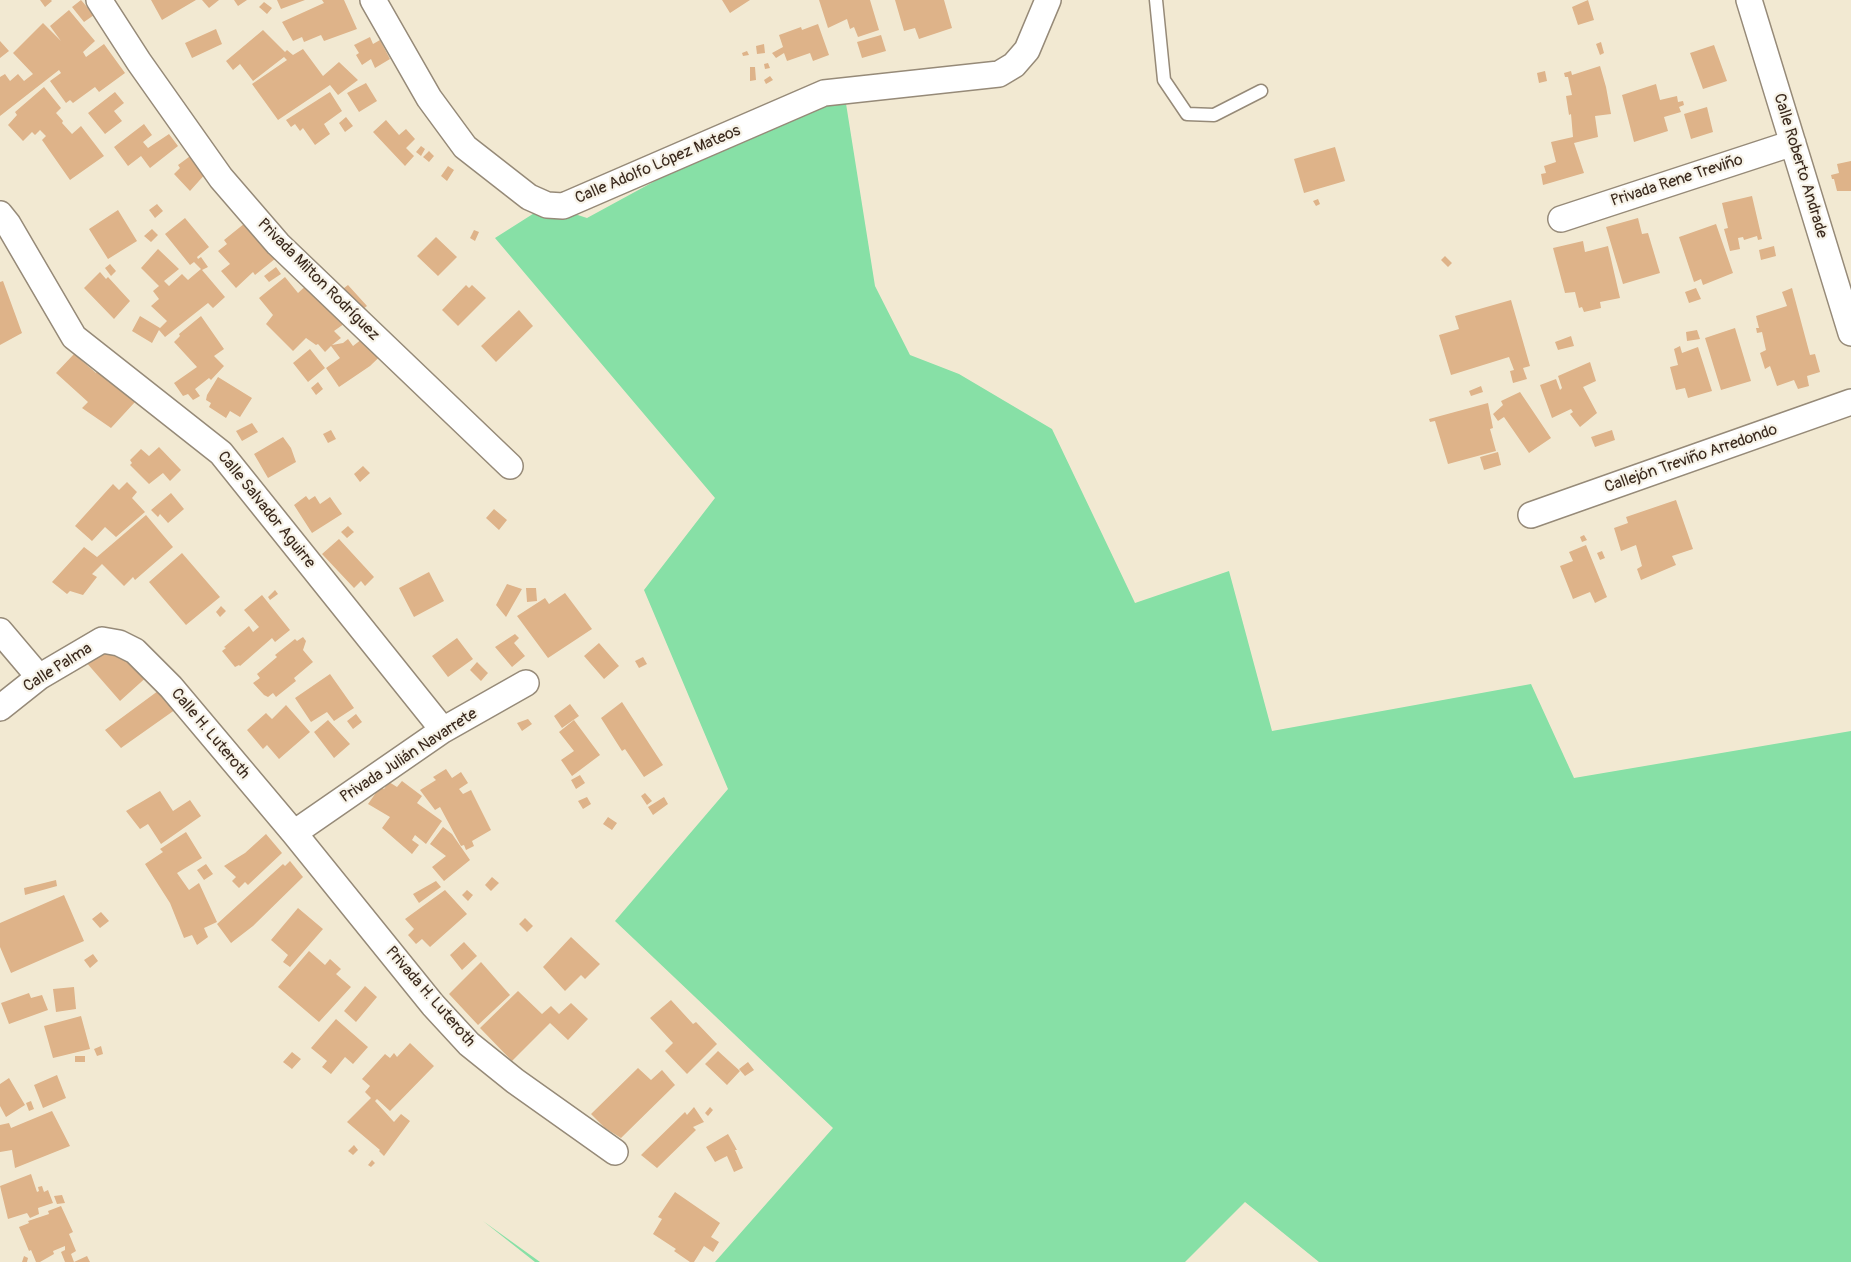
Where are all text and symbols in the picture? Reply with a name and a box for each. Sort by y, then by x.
street label: Calle Roberto Andrade [1769,91,1831,241]
street label: Calle Adolfo López Mateos [572,121,744,209]
street label: Privada Rene Treviño [1609,151,1745,211]
street label: Privada Milton Rodríguez [253,215,383,345]
street label: Callejón Treviño Arredondo [1602,420,1780,498]
street label: Calle Salvador Aguirre [213,448,319,572]
street label: Calle Palma [20,639,96,697]
street label: Calle H. Luteroth [167,685,253,783]
street label: Privada Julián Navarrete [337,705,481,807]
street label: Privada H. Luteroth [381,943,479,1051]

